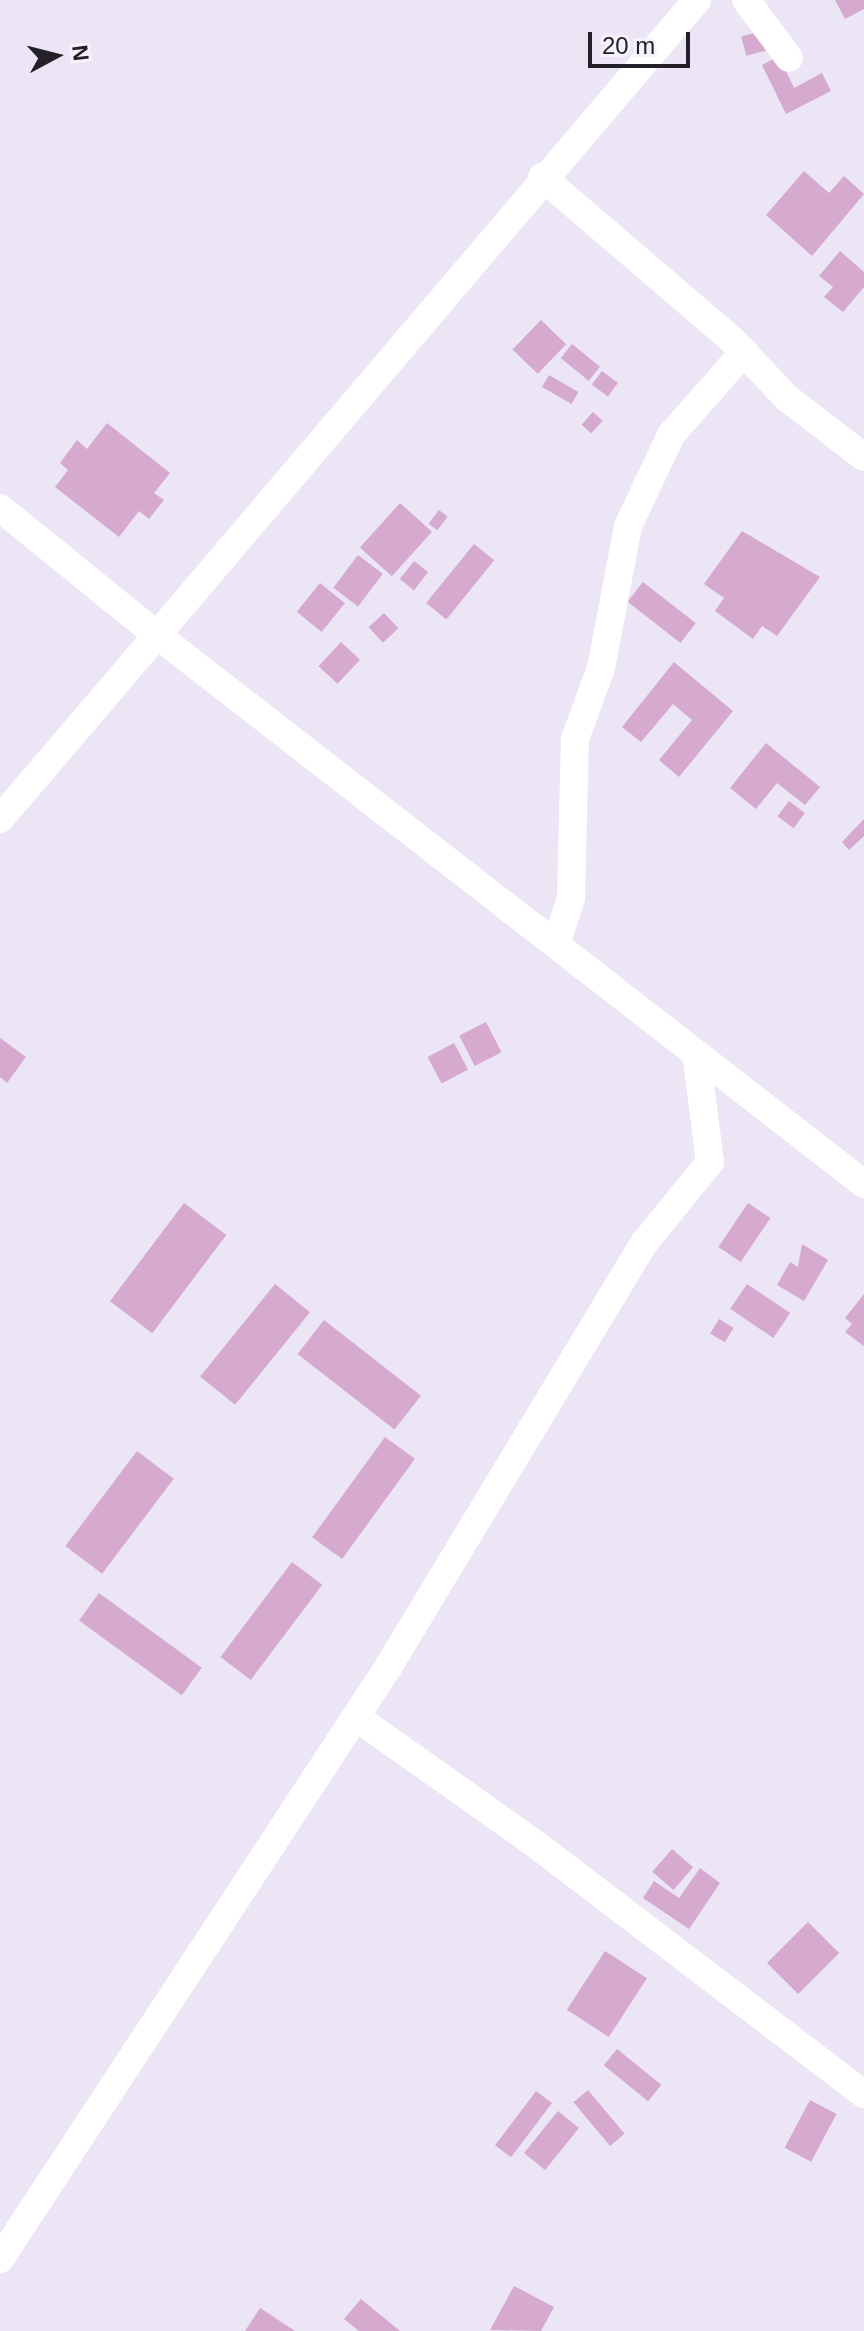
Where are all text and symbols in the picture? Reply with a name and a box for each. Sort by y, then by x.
north arrow [16,16,96,96]
scale bar [592,16,694,66]
text: 20 m [602,32,655,59]
text: N [67,44,94,62]

